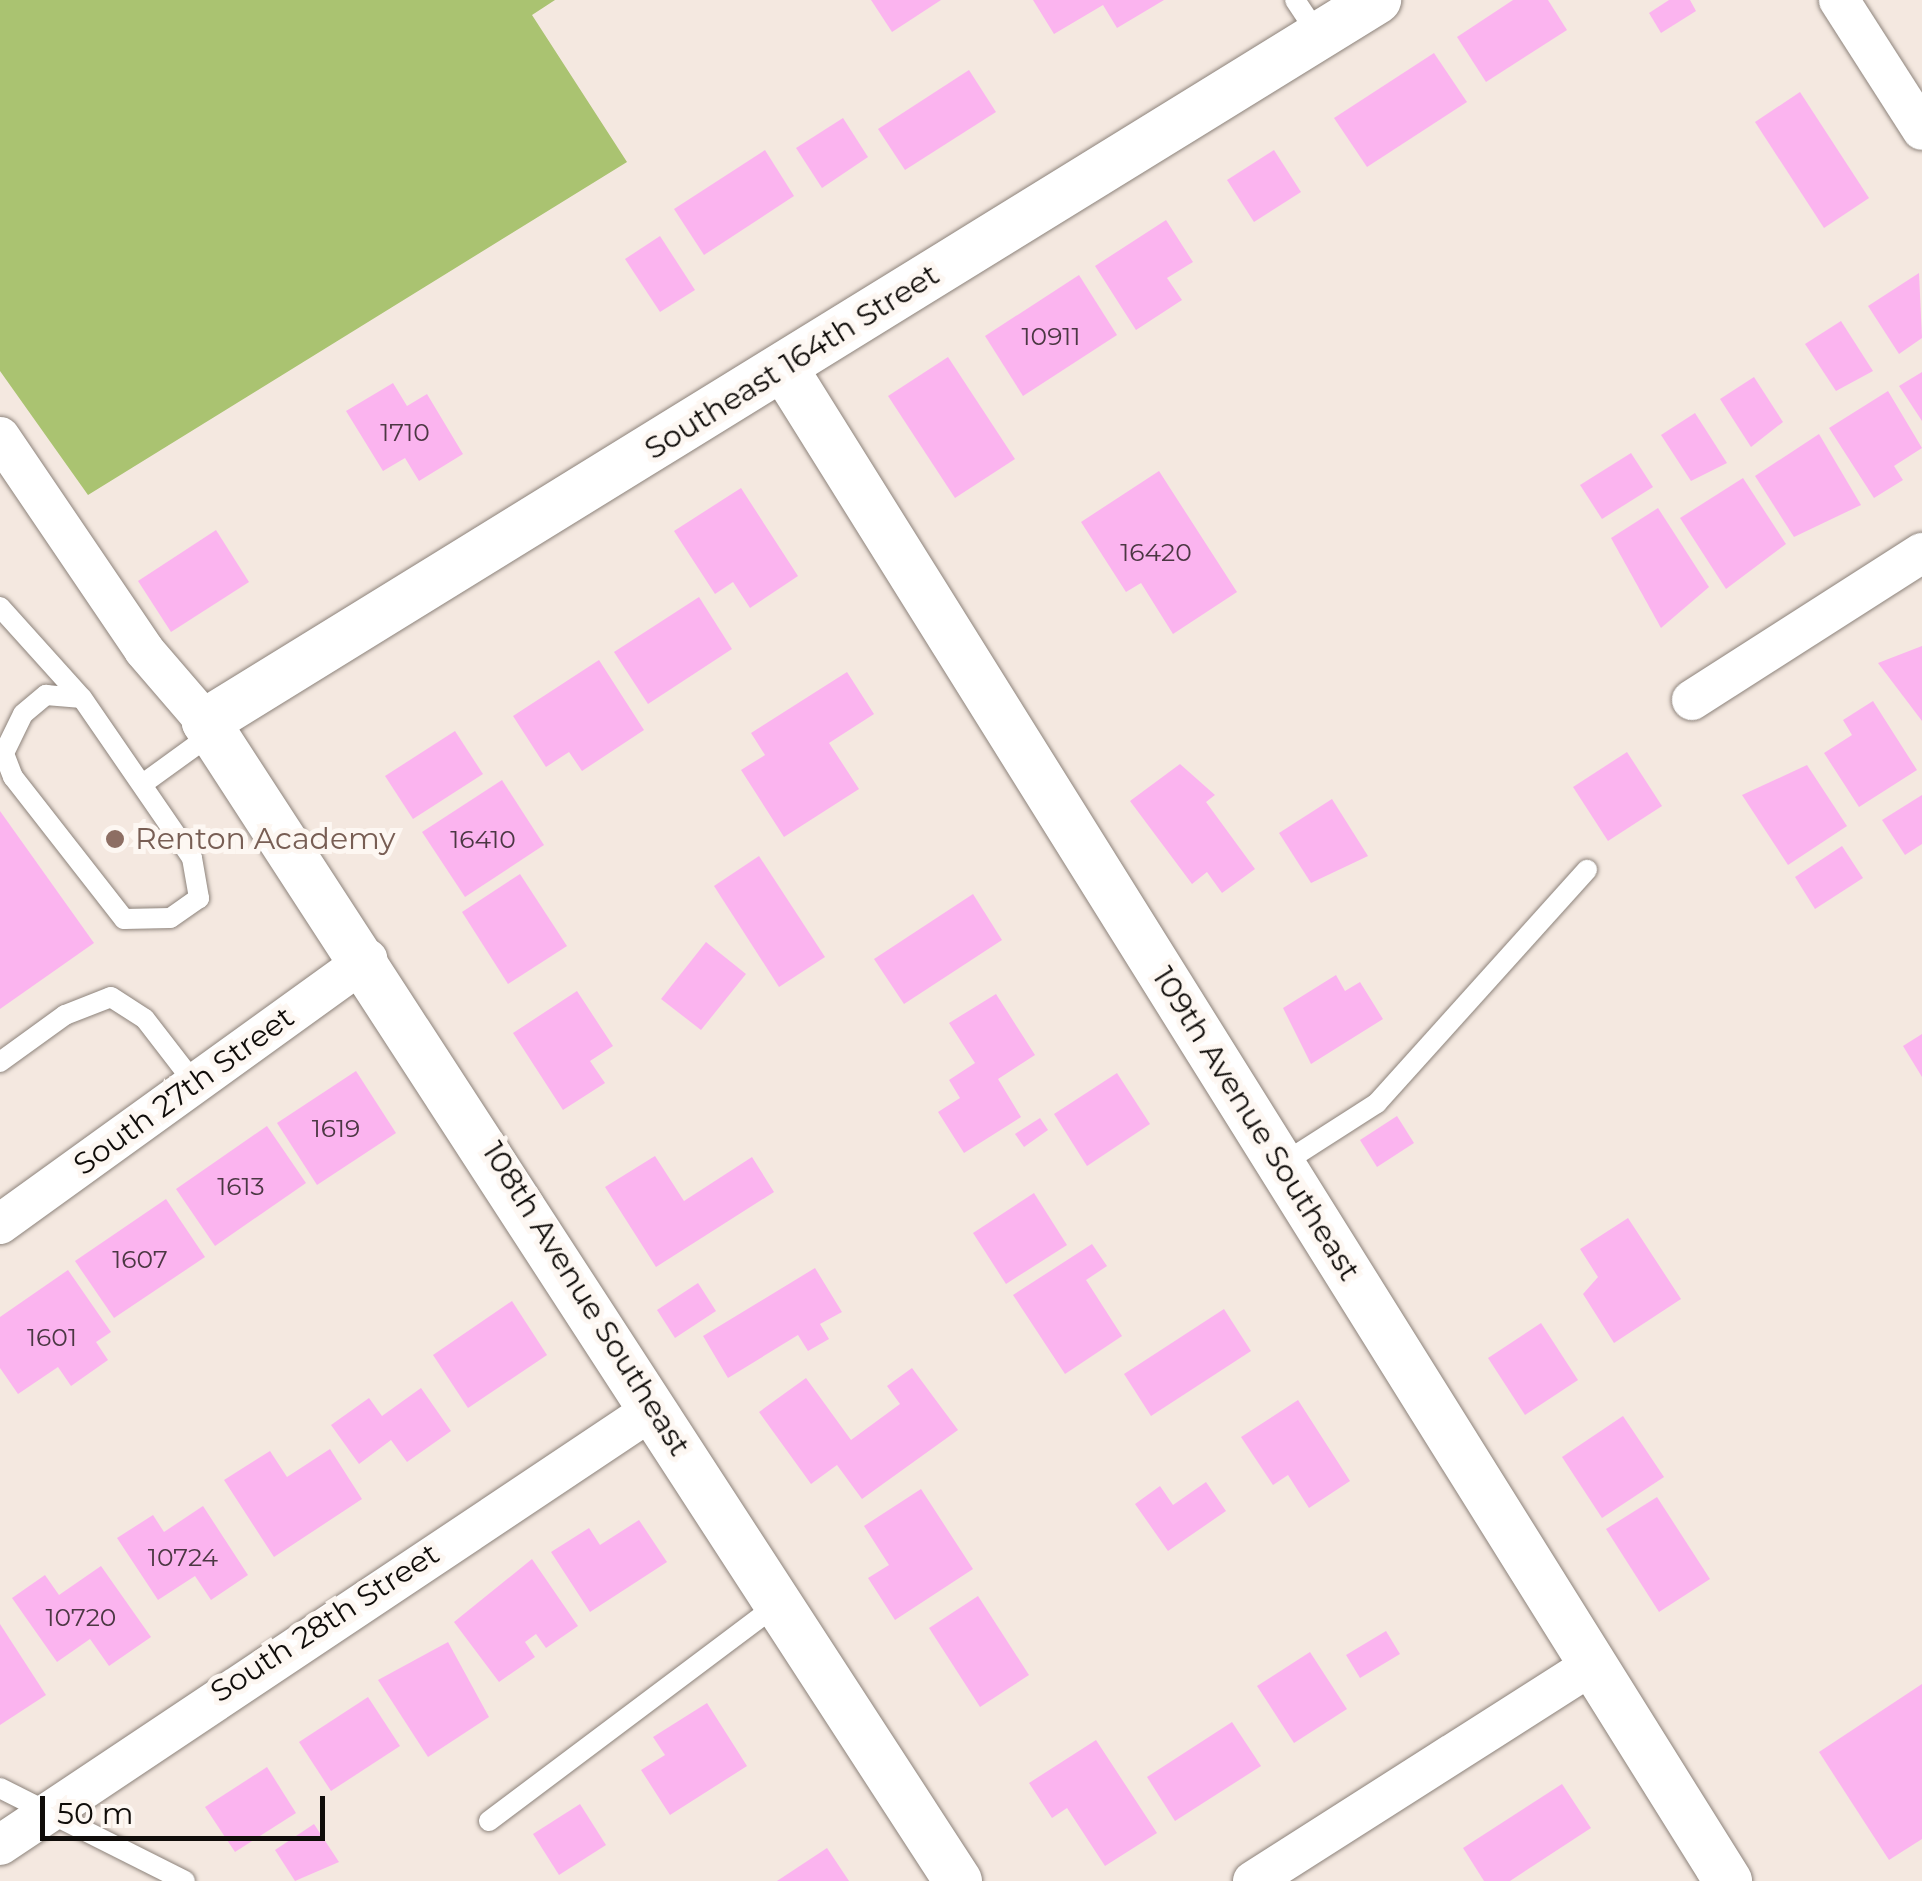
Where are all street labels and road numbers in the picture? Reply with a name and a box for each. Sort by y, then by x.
street label: Southeast 164th Street [638,257,946,467]
street label: 109th Avenue Southeast [1145,961,1367,1287]
street label: South 27th Street [67,999,301,1183]
street label: 108th Avenue Southeast [474,1135,698,1463]
street label: South 28th Street [204,1536,446,1710]

